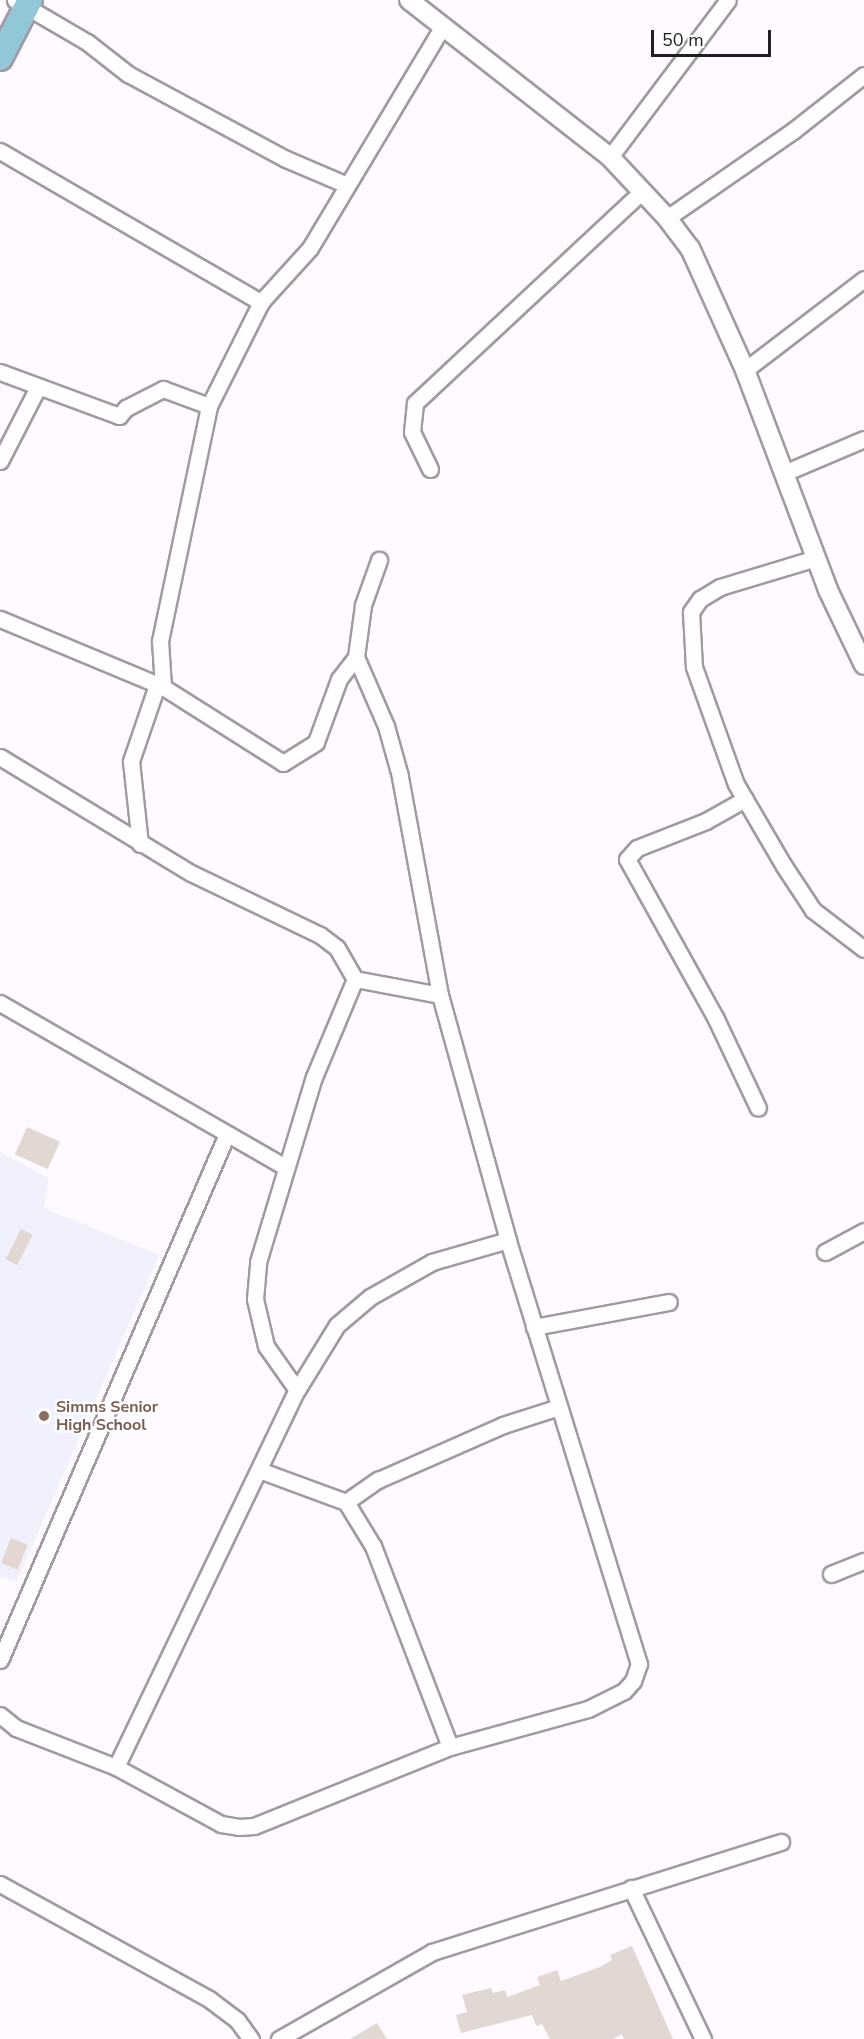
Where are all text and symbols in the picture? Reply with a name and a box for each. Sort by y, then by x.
scale bar [654,18,774,56]
text: 50 m [662,28,704,52]
place label: Simms Senior High School [56,1397,158,1435]
marker: Simms Senior High School [37,1409,51,1423]

